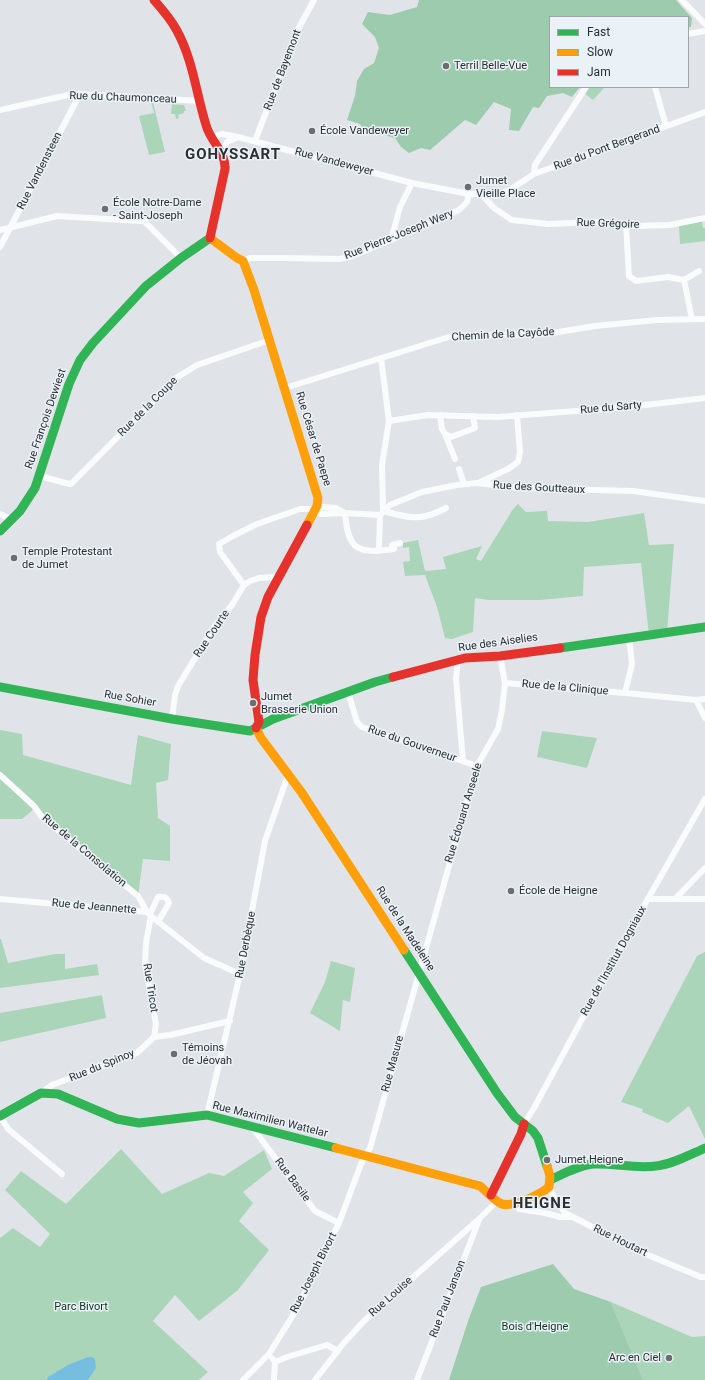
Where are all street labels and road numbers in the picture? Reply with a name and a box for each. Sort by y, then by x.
street label: Rue de Bayemont [262,28,304,112]
street label: Rue du Chaumonceau [69,90,177,106]
street label: Rue du Pont Bergerand [552,123,662,173]
street label: Rue Vandensteen [15,130,65,212]
street label: Rue Vandeweyer [293,145,375,179]
street label: Rue Pierre-Joseph Wery [343,207,455,263]
street label: Rue Grégoire [576,216,640,232]
street label: Chemin de la Cayôde [451,326,555,344]
street label: Rue François Dewiest [23,367,69,471]
street label: Rue de la Coupe [115,374,181,440]
street label: Rue César de Paepe [292,390,334,488]
street label: Rue du Sarty [580,399,642,417]
street label: Rue des Goutteaux [493,479,585,497]
street label: Rue Courte [191,608,233,660]
street label: Rue des Aiselies [457,631,539,655]
street label: Rue de la Clinique [521,678,609,698]
street label: Rue Sohier [103,688,157,710]
street label: Rue du Gouverneur [366,723,458,765]
street label: Rue Édouard Anseele [443,761,485,865]
street label: Rue de la Consolation [39,812,129,890]
street label: Rue de la Madeleine [373,884,437,974]
street label: Rue de Jeannette [51,897,137,917]
street label: Rue de l'Institut Dogniaux [578,904,650,1018]
street label: Rue Derbèque [233,910,259,980]
street label: Rue Tricot [140,962,160,1014]
street label: Rue Masure [379,1034,407,1094]
street label: Rue du Spinoy [67,1047,137,1085]
street label: Rue Maximilien Wattelar [211,1099,329,1141]
street label: Rue Basile [271,1156,313,1204]
street label: Rue Houtart [591,1222,649,1260]
street label: Rue Joseph Bivort [288,1230,340,1316]
street label: Rue Paul Janson [427,1258,469,1340]
street label: Rue Louise [367,1274,415,1320]

